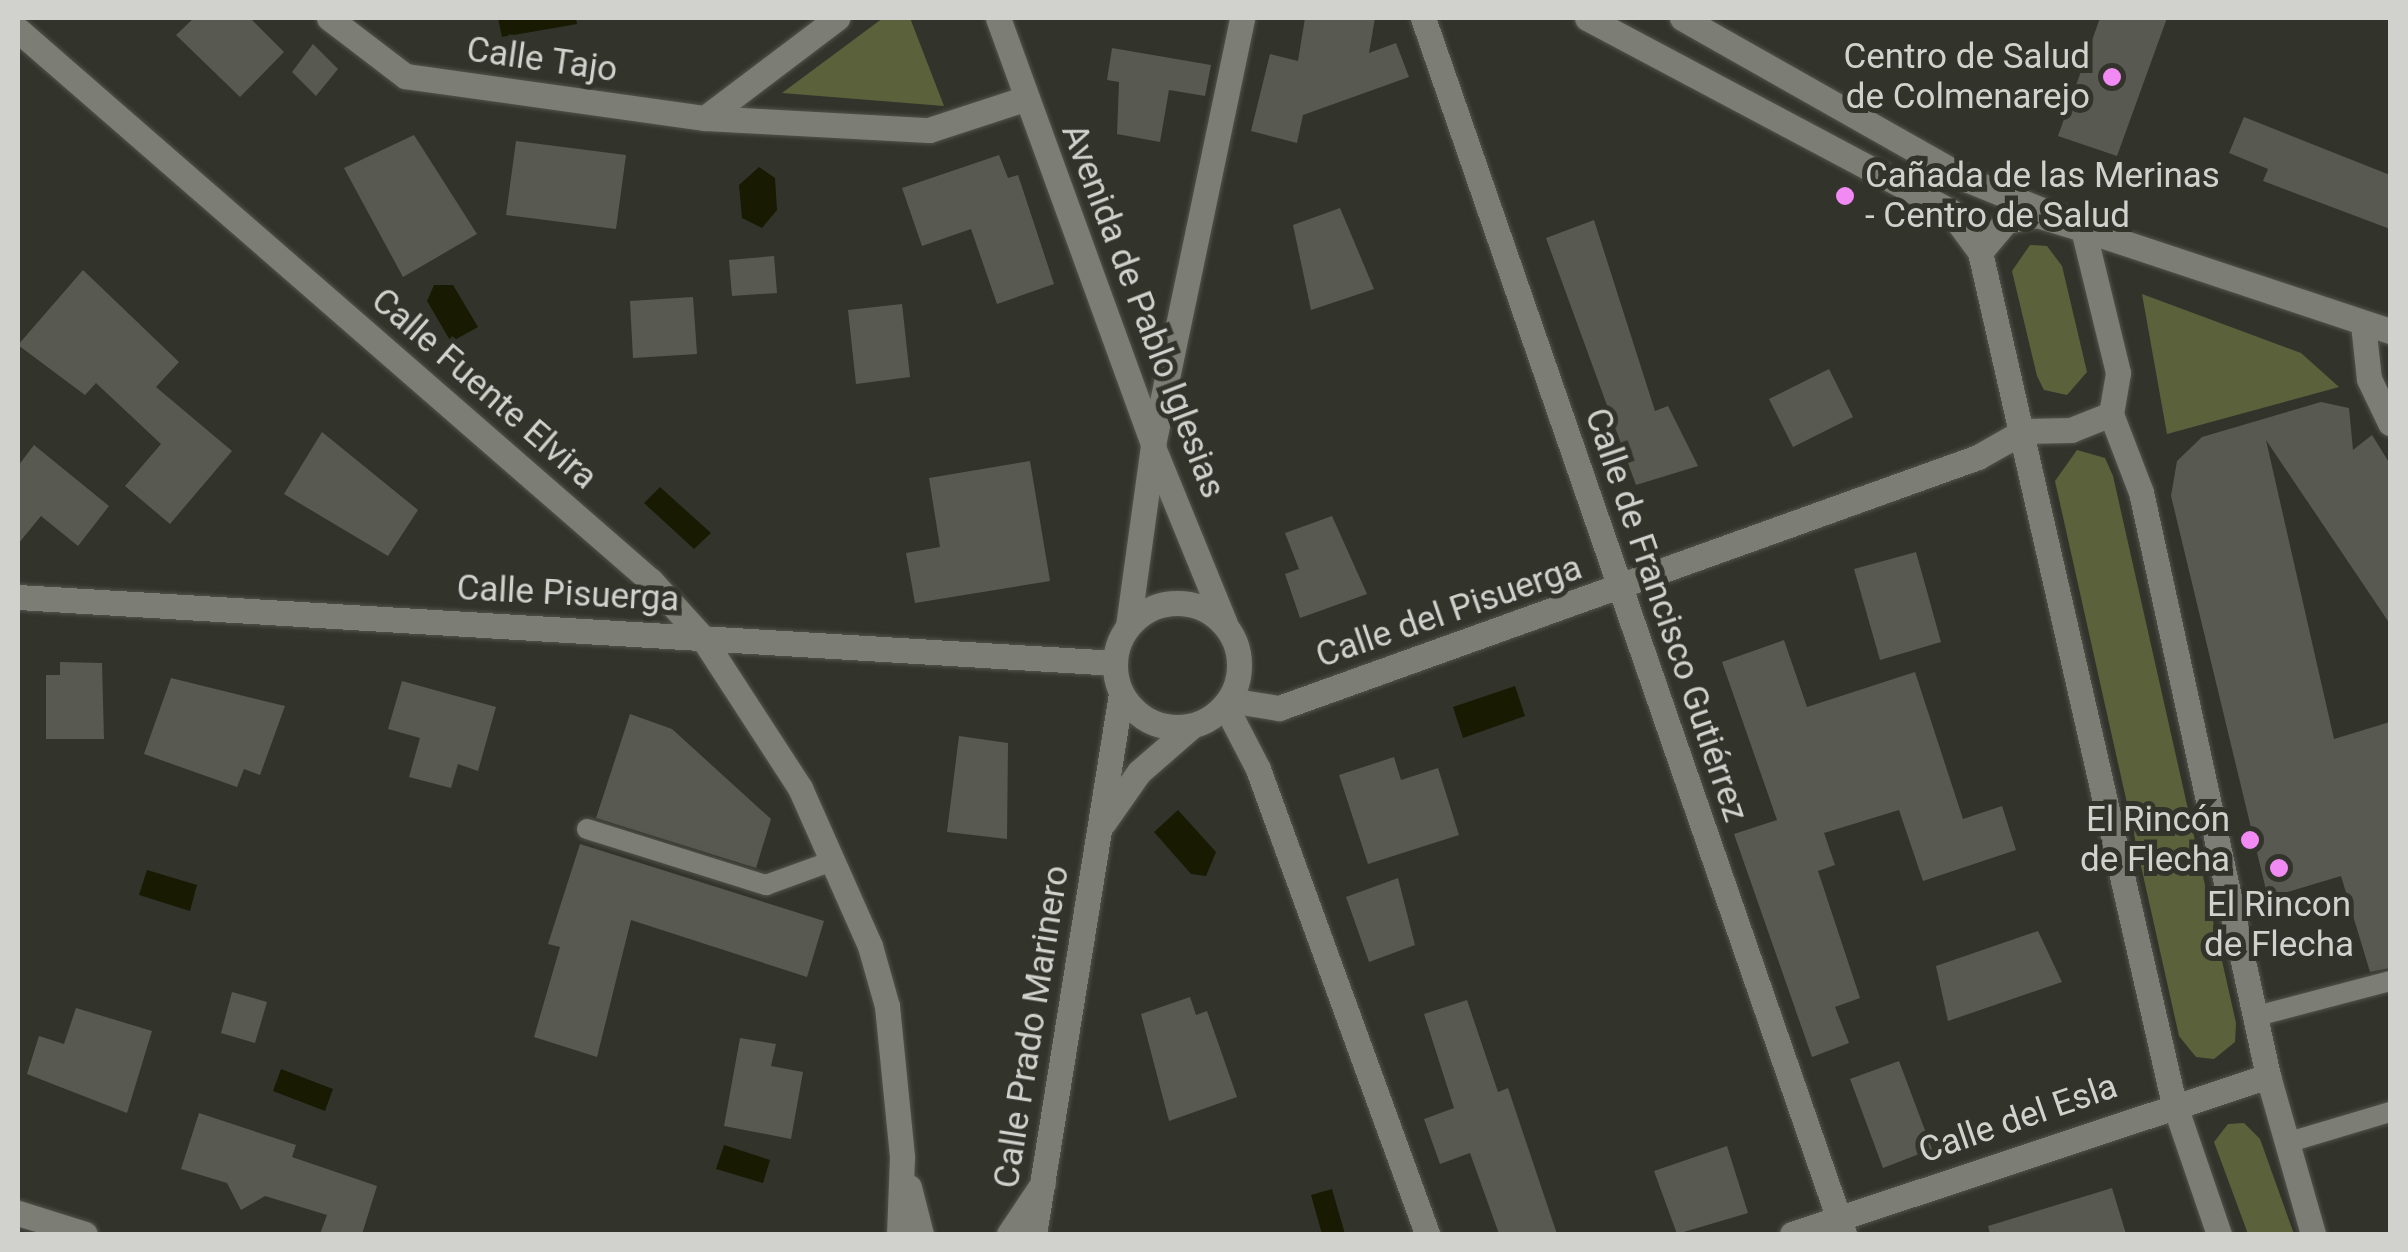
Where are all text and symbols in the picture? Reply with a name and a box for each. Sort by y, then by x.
street label: Calle Tajo [464,29,620,91]
place label: Centro de Salud de Colmenarejo [1843,36,2090,118]
marker: Centro de Salud de Colmenarejo [2099,64,2125,90]
street label: Avenida de Pablo Iglesias [1052,118,1234,504]
place label: Cañada de las Merinas - Centro de Salud [1865,155,2220,237]
marker: Cañada de las Merinas - Centro de Salud [1834,185,1856,207]
street label: Calle Fuente Elvira [363,280,605,498]
street label: Calle de Francisco Gutiérrez [1575,403,1757,827]
street label: Calle del Pisuerga [1311,547,1587,677]
street label: Calle Pisuerga [456,567,680,621]
place label: El Rincón de Flecha [2080,799,2230,881]
marker: El Rincón de Flecha [2239,829,2261,851]
marker: El Rincon de Flecha [2268,857,2290,879]
street label: Calle Prado Marinero [986,863,1078,1191]
place label: El Rincon de Flecha [2204,884,2354,966]
street label: Calle del Esla [1913,1065,2123,1173]

